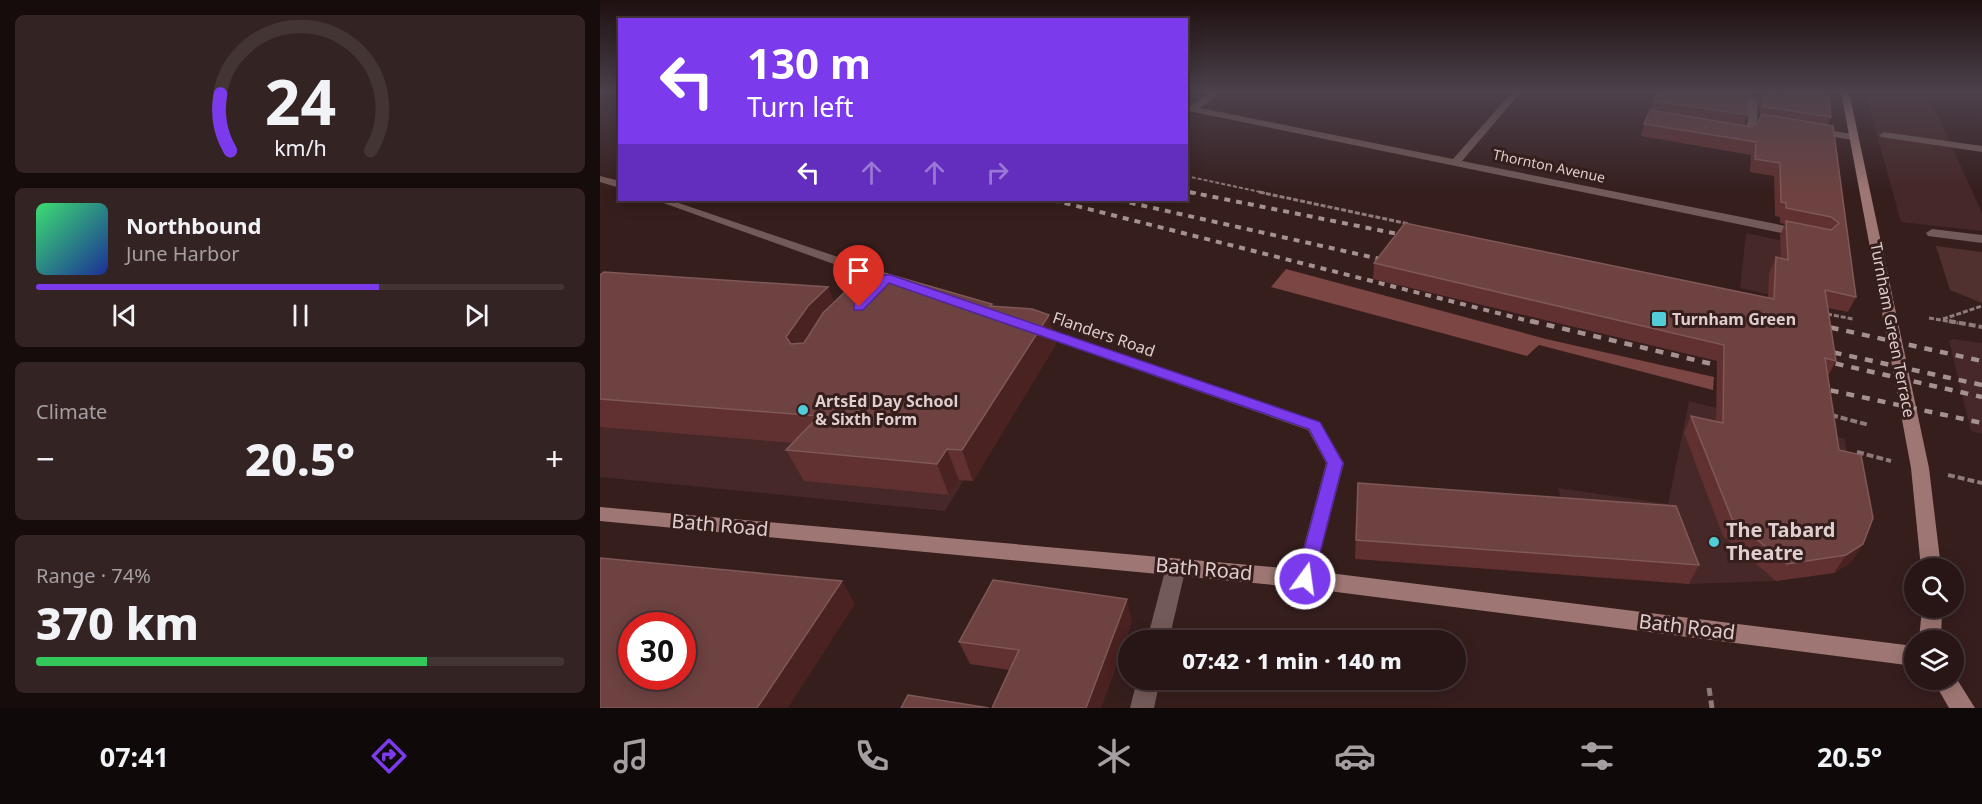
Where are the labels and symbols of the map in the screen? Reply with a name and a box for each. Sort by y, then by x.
street label: Thornton Avenue [1491,144,1607,187]
street label: Turnham Green Terrace [1865,241,1921,419]
pin [833,245,884,307]
street label: Flanders Road [1050,306,1158,362]
place label: Turnham Green [1672,308,1796,330]
marker: Turnham Green [1650,310,1668,328]
place label: ArtsEd Day School & Sixth Form [815,390,958,430]
marker: ArtsEd Day School & Sixth Form [796,403,810,417]
street label: Bath Road [671,507,770,542]
place label: The Tabard Theatre [1726,516,1835,566]
marker: The Tabard Theatre [1707,535,1721,549]
position arrow [1273,547,1337,611]
street label: Bath Road [1155,551,1254,586]
street label: Bath Road [1637,607,1737,646]
speed limit sign: 30 [618,612,696,690]

